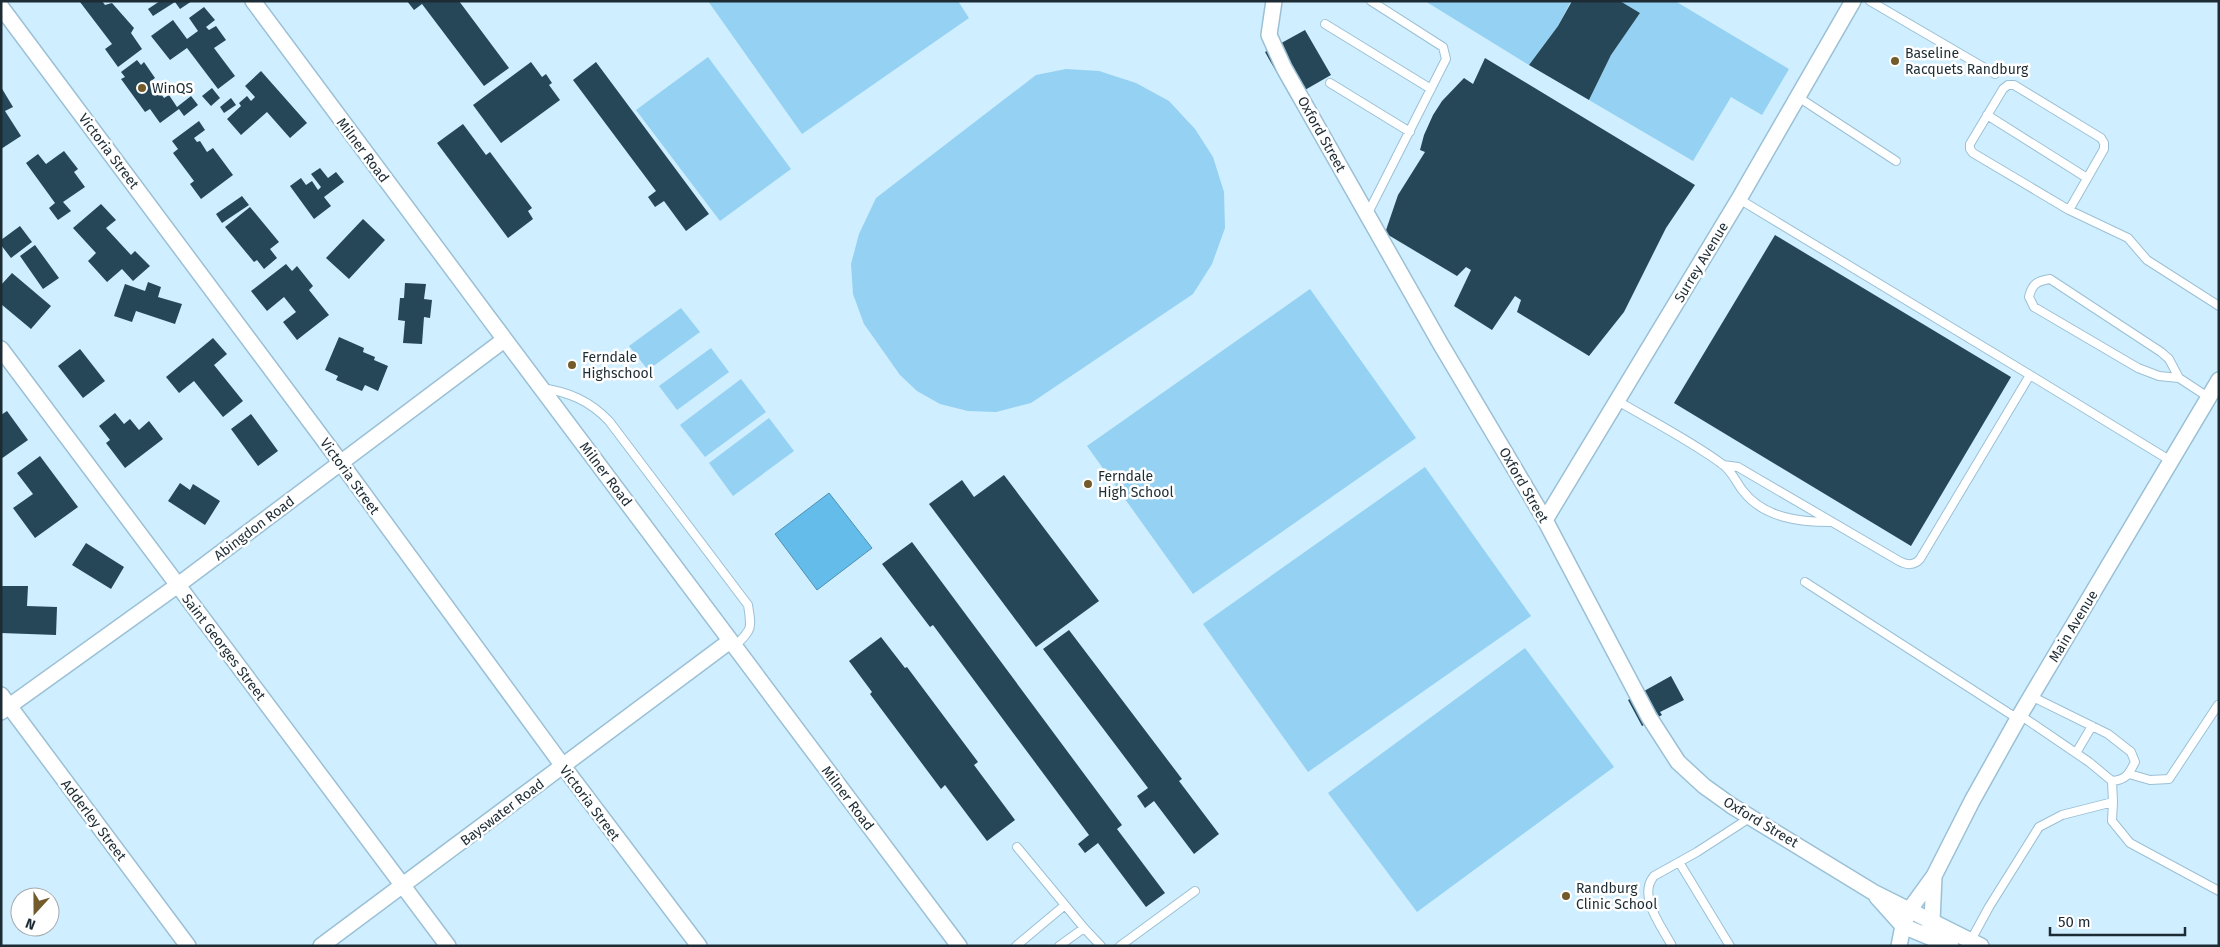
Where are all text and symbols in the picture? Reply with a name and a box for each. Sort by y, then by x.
place label: Baseline Racquets Randburg [1905,45,2029,78]
marker: Baseline Racquets Randburg [1889,55,1901,67]
place label: WinQS [152,80,193,97]
marker: WinQS [136,82,148,94]
street label: Oxford Street [1294,93,1350,176]
street label: Victoria Street [75,110,143,193]
street label: Milner Road [333,115,392,186]
street label: Surrey Avenue [1671,219,1732,306]
place label: Ferndale Highschool [582,349,653,382]
marker: Ferndale Highschool [566,359,578,371]
street label: Victoria Street [316,435,384,519]
street label: Milner Road [576,439,635,510]
street label: Oxford Street [1495,445,1552,527]
place label: Ferndale High School [1098,468,1174,501]
marker: Ferndale High School [1082,478,1094,490]
street label: Abingdon Road [211,493,298,564]
street label: Main Avenue [2045,587,2102,665]
street label: Saint Georges Street [178,591,270,705]
street label: Victoria Street [556,762,624,845]
street label: Milner Road [818,763,877,834]
street label: Bayswater Road [457,775,548,849]
street label: Adderley Street [57,776,130,865]
street label: Oxford Street [1720,793,1802,852]
place label: Randburg Clinic School [1576,880,1657,913]
north arrow [10,887,60,937]
marker: Randburg Clinic School [1560,890,1572,902]
scale bar [2050,904,2185,936]
text: 50 m [2058,913,2091,931]
text: N [23,914,38,933]

